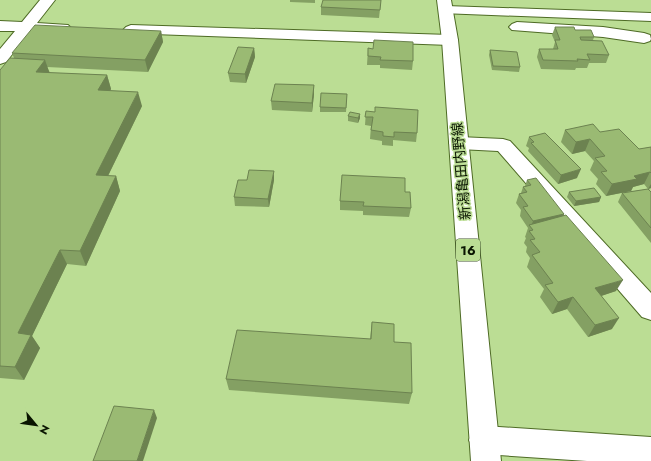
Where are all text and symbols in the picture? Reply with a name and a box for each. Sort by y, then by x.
street label: 新潟亀田内野線 [447,121,475,221]
road number: 16 [456,239,480,261]
north arrow [16,405,56,445]
text: N [36,422,54,438]

